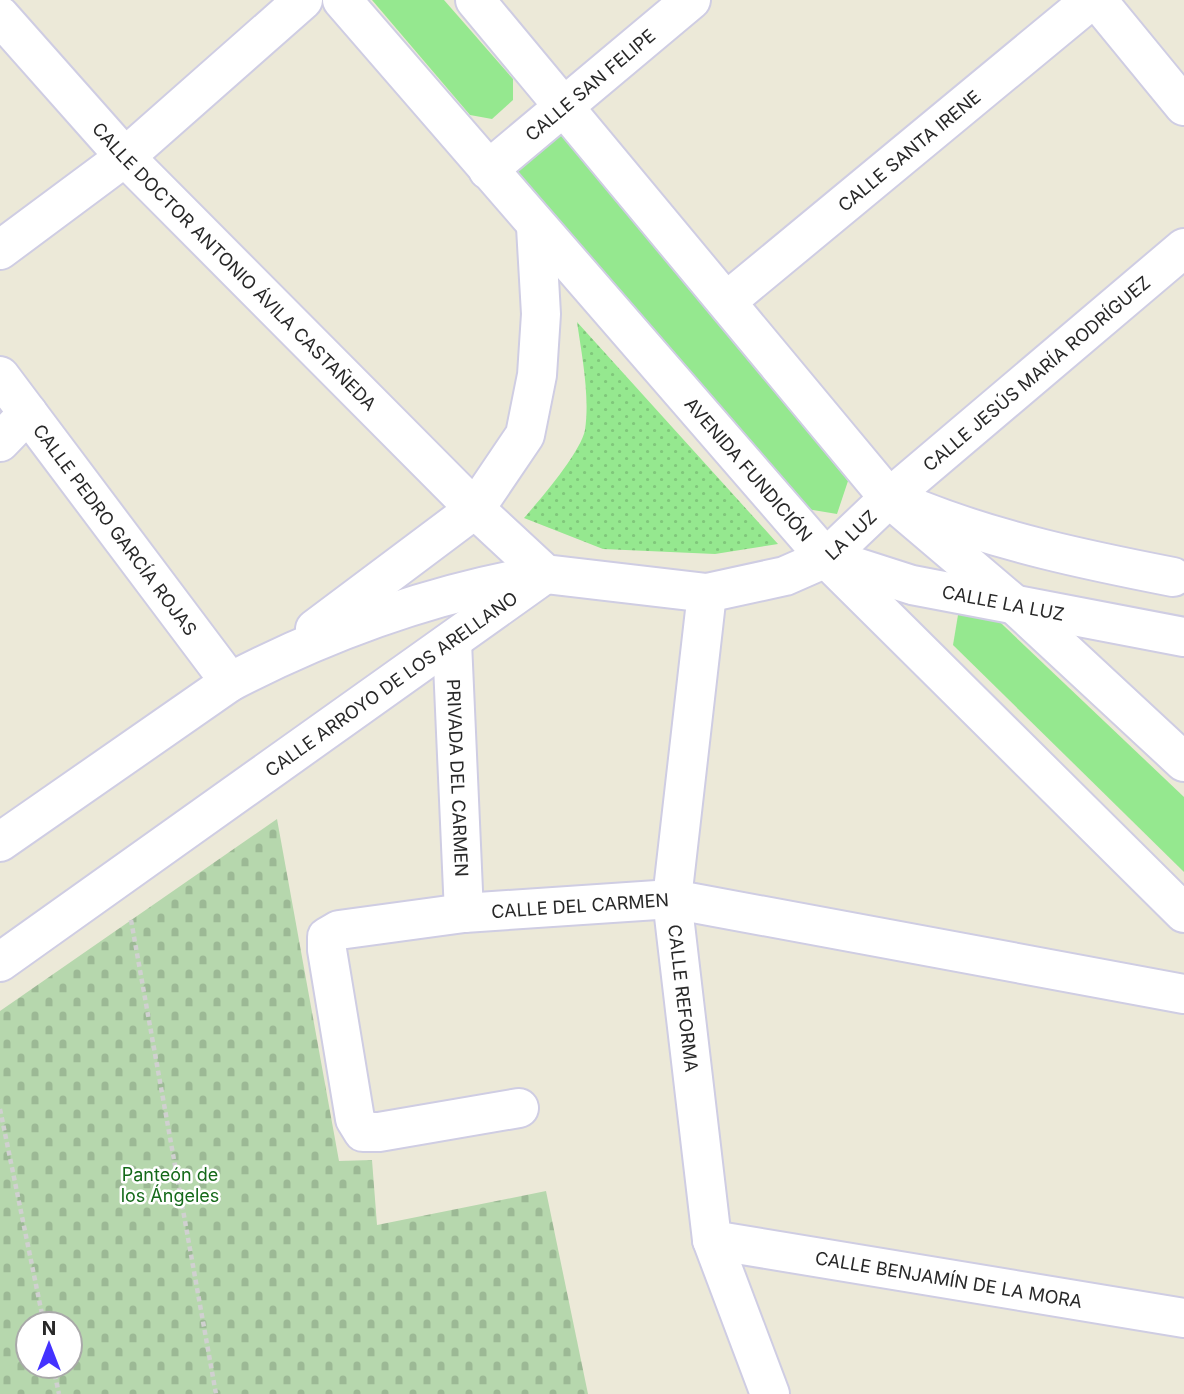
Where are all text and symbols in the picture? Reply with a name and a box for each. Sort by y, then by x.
street label: CALLE SAN FELIPE [521,24,659,145]
street label: CALLE SANTA IRENE [833,86,984,215]
street label: CALLE DOCTOR ANTONIO ÁVILA CASTAÑEDA [88,118,381,414]
street label: CALLE JESÚS MARÍA RODRÍGUEZ [919,271,1154,475]
street label: AVENIDA FUNDICIÓN [681,393,817,545]
street label: CALLE PEDRO GARCÍA ROJAS [29,420,202,639]
street label: LA LUZ [821,505,880,564]
street label: CALLE LA LUZ [940,580,1066,624]
street label: CALLE ARROYO DE LOS ARELLANO [261,587,521,781]
street label: PRIVADA DEL CARMEN [443,679,473,877]
street label: CALLE DEL CARMEN [491,889,670,922]
street label: CALLE REFORMA [665,923,703,1073]
park label: Panteón de los Ángeles [121,1164,219,1206]
street label: CALLE BENJAMÍN DE LA MORA [814,1247,1084,1312]
north arrow [14,1310,84,1380]
text: N [42,1317,56,1340]

